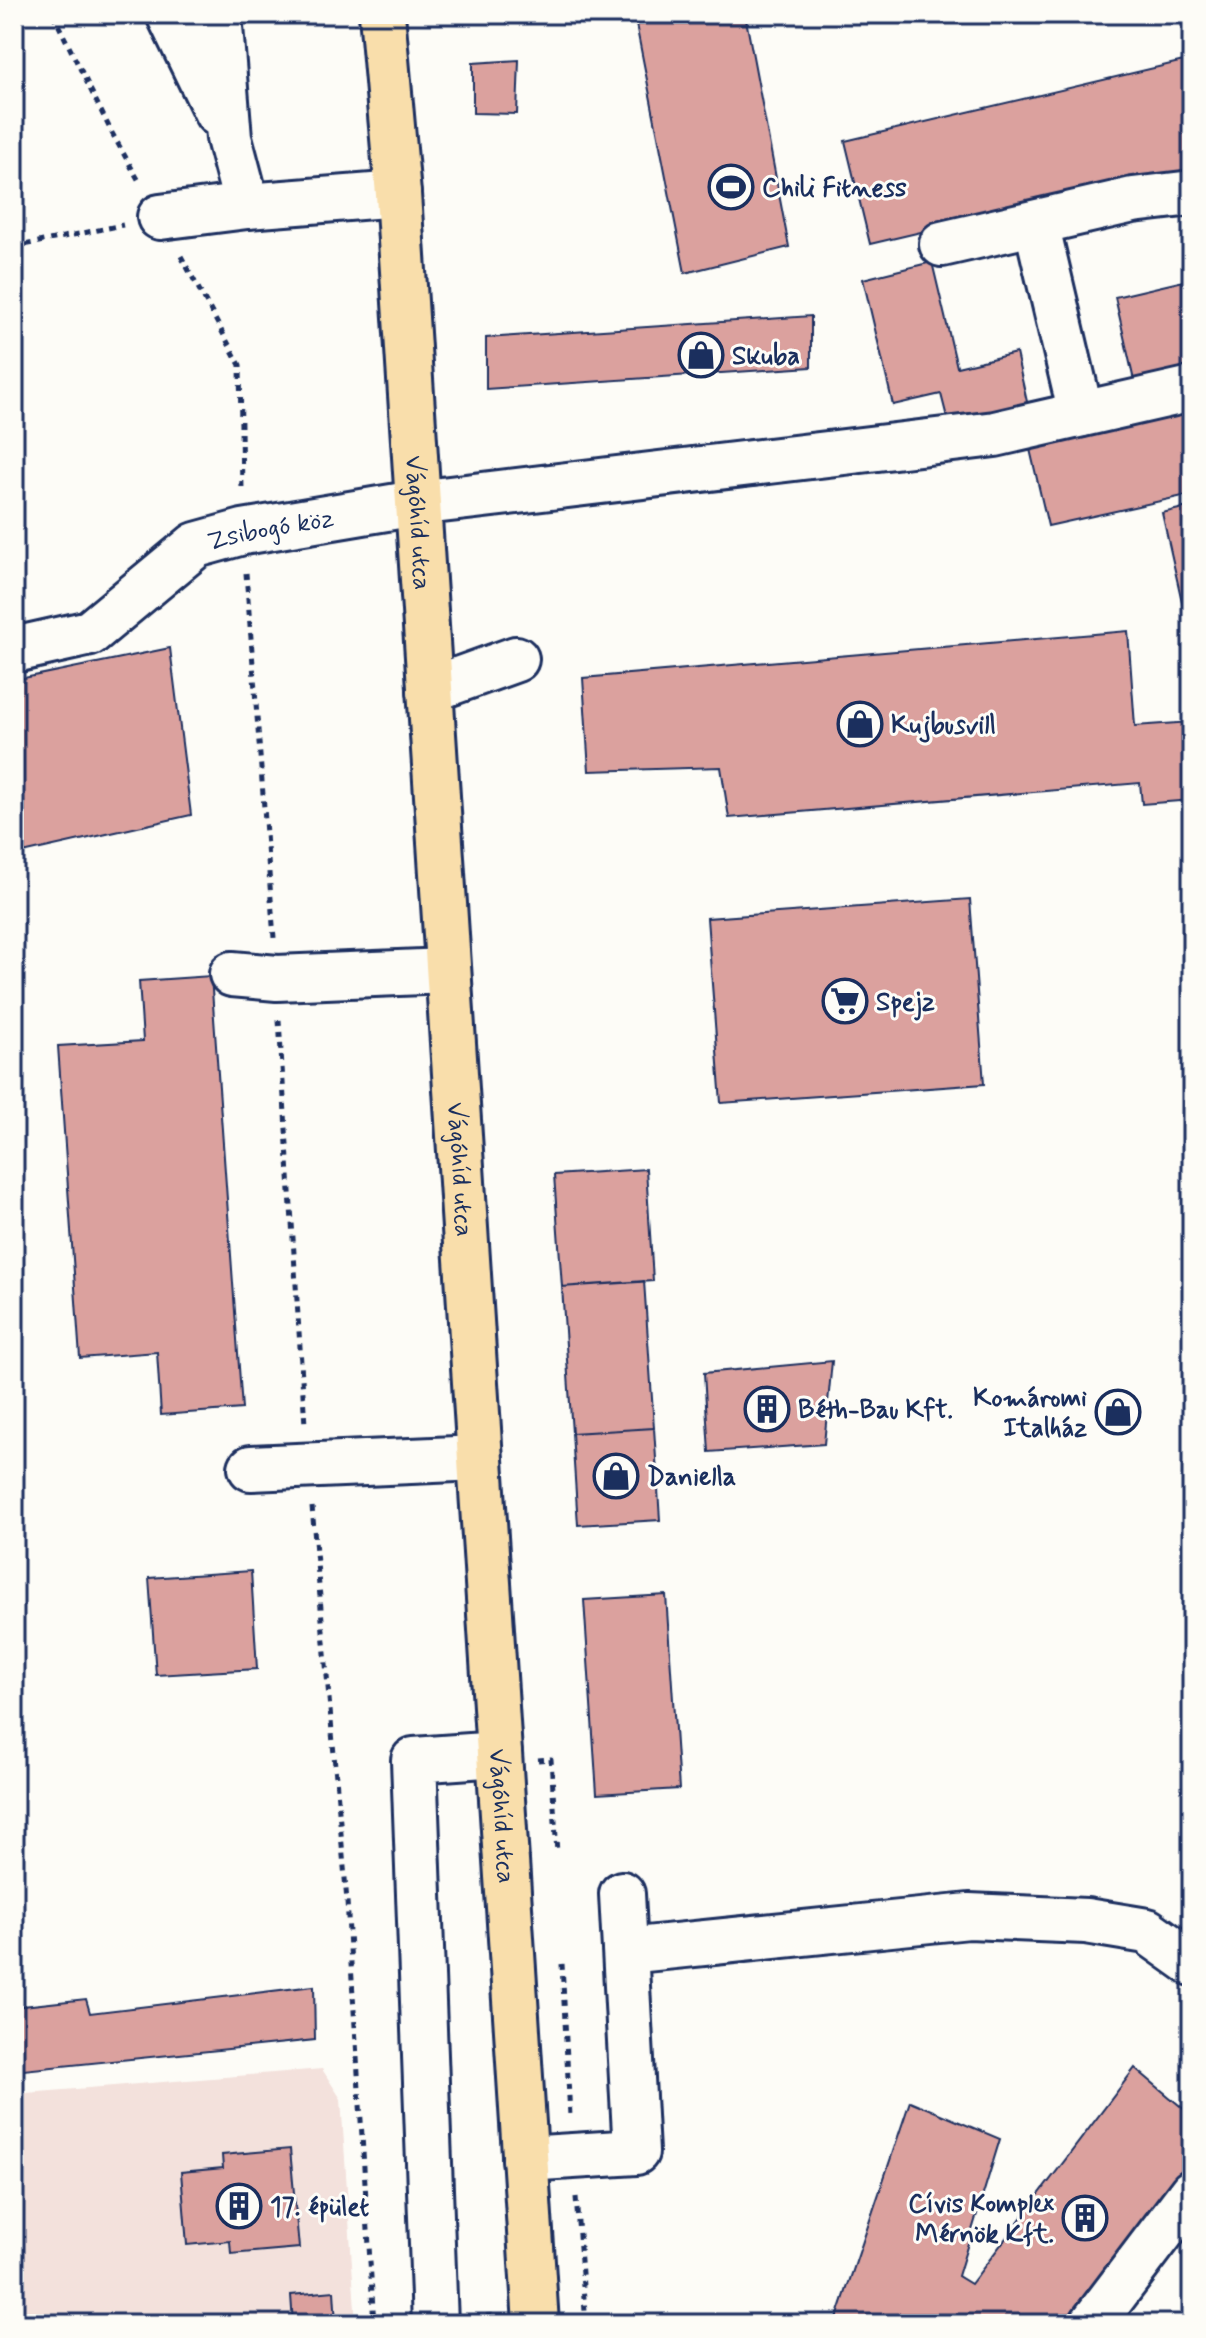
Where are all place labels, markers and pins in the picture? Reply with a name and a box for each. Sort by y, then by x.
sports icon: Chili Fitness [707,163,755,211]
place label: Chili Fitness [762,172,907,206]
shop icon: Skuba [677,331,725,379]
place label: Skuba [732,340,800,374]
shop icon: Kujbusvill [836,700,884,748]
place label: Kujbusvill [891,709,996,743]
supermarket icon: Spejz [821,977,869,1025]
place label: Spejz [876,986,935,1021]
place label: Komáromi Italház [973,1382,1087,1446]
building icon: Béth-Bau Kft. [743,1385,791,1433]
shop icon: Komáromi Italház [1094,1388,1142,1436]
place label: Béth-Bau Kft. [798,1394,953,1428]
shop icon: Daniella [592,1452,640,1500]
place label: Daniella [647,1461,736,1495]
building icon: 17. épület [215,2182,263,2230]
place label: Cívis Komplex Mérnök Kft. [908,2188,1055,2252]
place label: 17. épület [270,2191,370,2225]
building icon: Cívis Komplex Mérnök Kft. [1061,2194,1109,2242]

